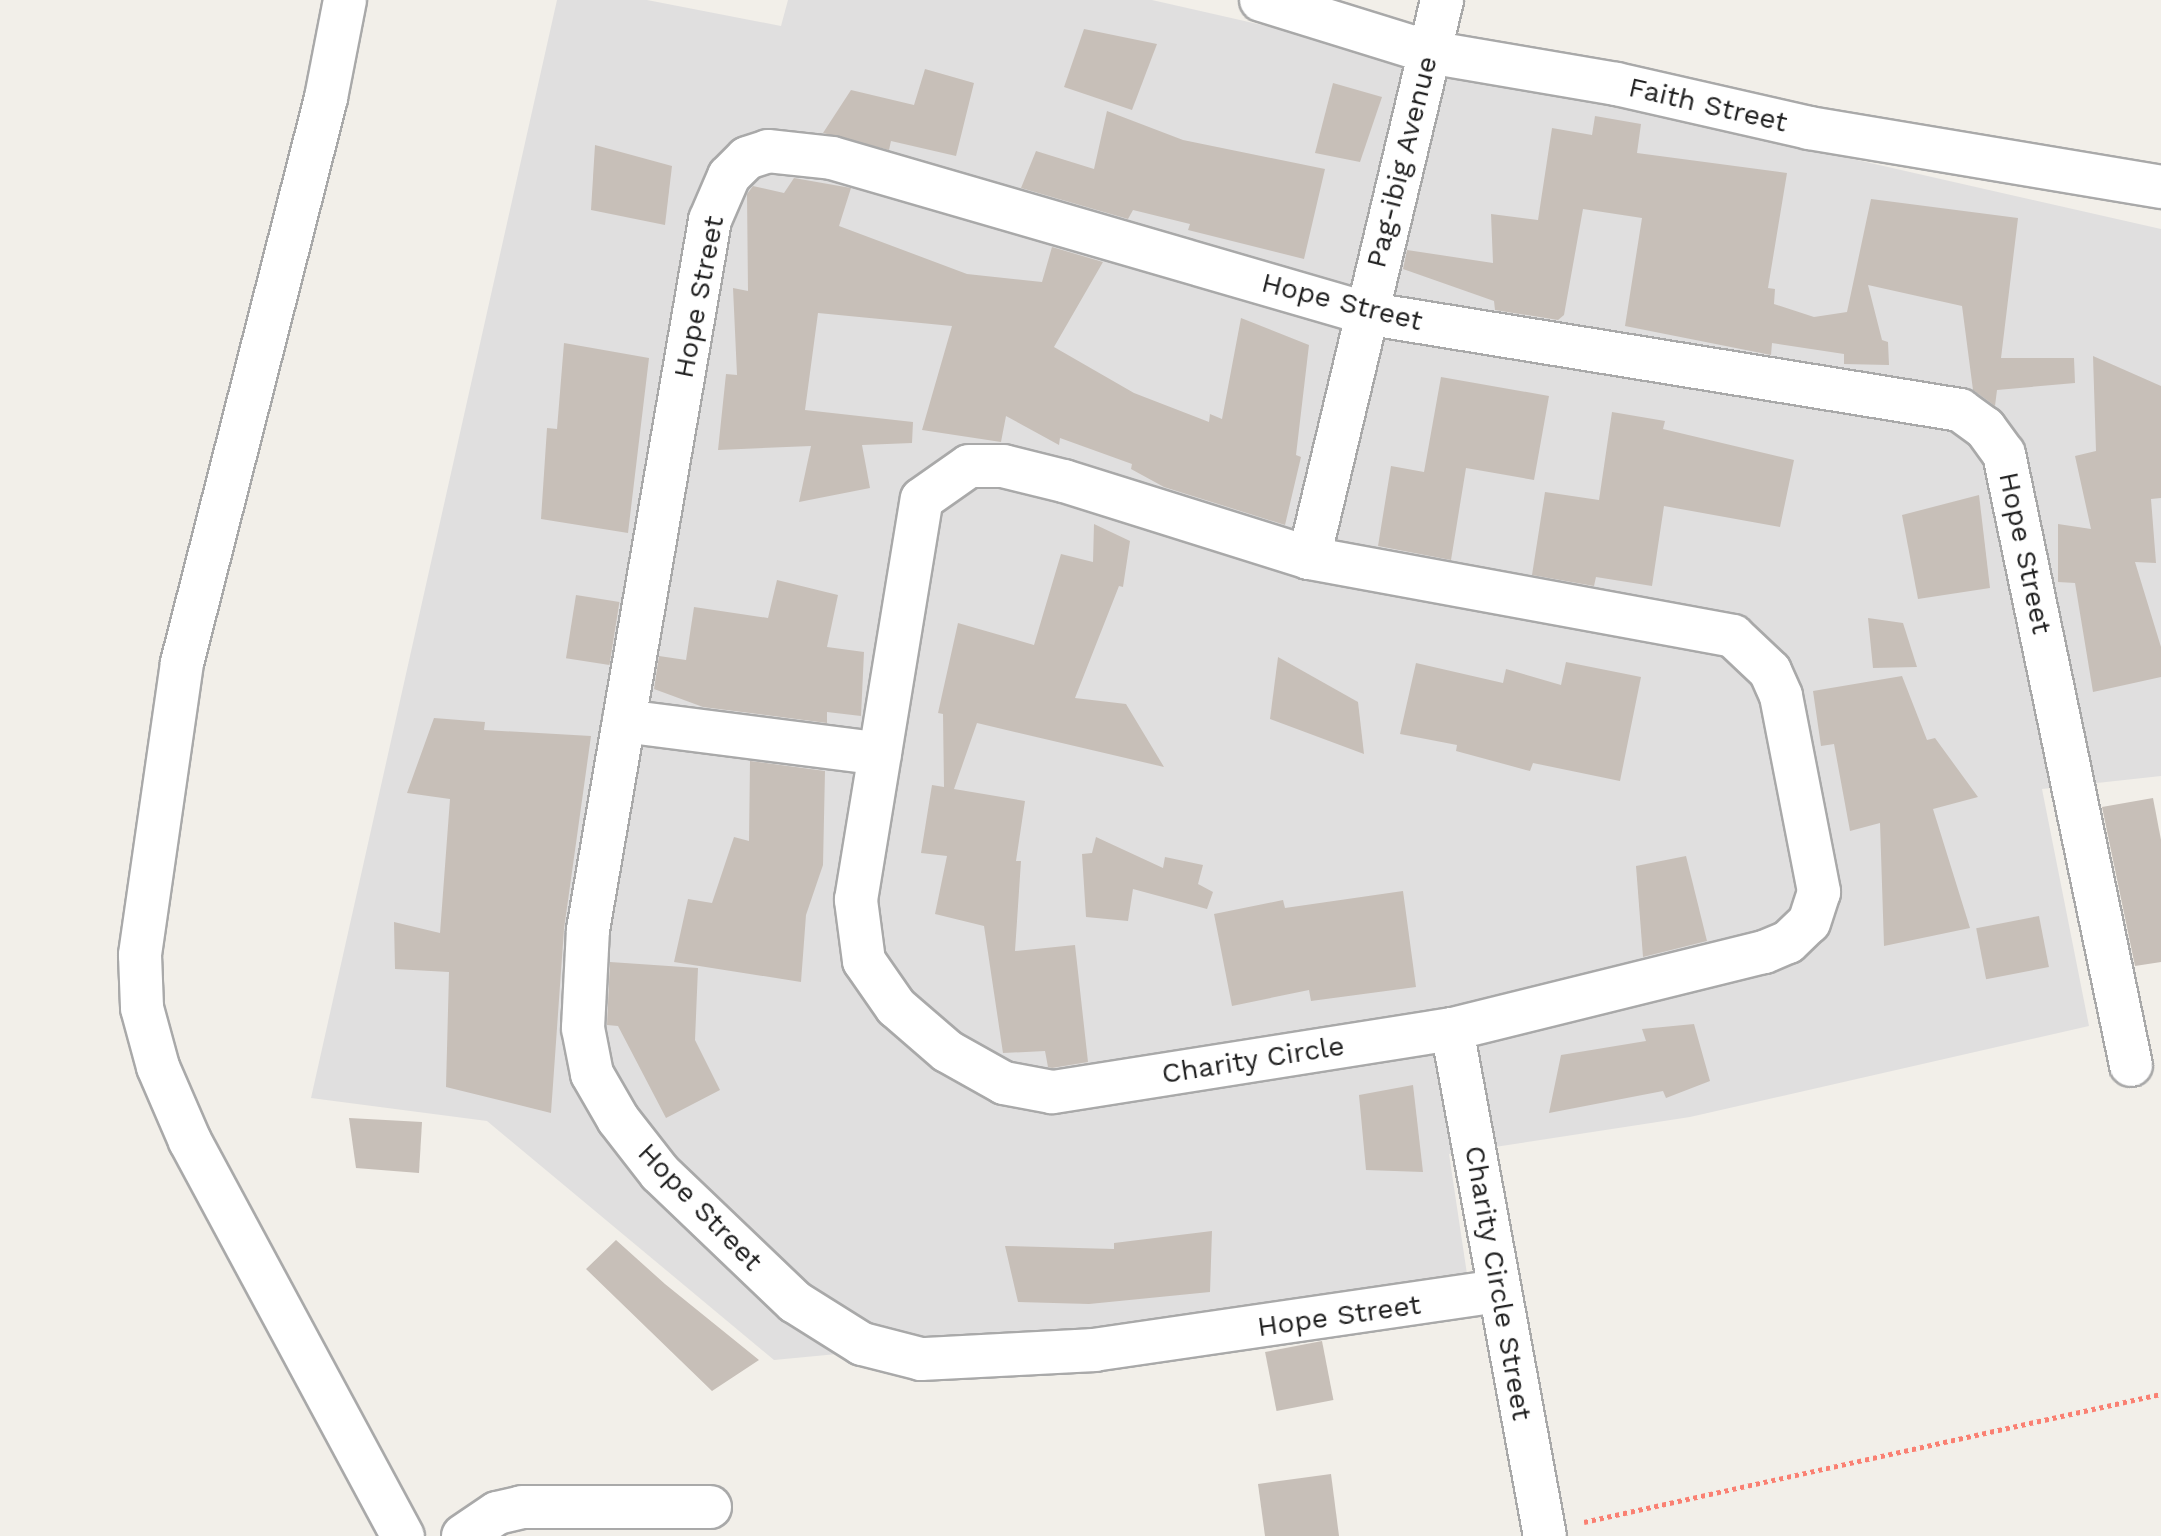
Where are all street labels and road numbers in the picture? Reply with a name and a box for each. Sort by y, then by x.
street label: Pag-ibig Avenue [1359,52,1445,272]
street label: Faith Street [1625,70,1791,140]
street label: Hope Street [667,213,731,381]
street label: Hope Street [1258,266,1426,338]
street label: Hope Street [1991,469,2059,637]
street label: Charity Circle [1159,1029,1347,1091]
street label: Hope Street [631,1136,769,1278]
street label: Charity Circle Street [1457,1143,1539,1423]
street label: Hope Street [1255,1288,1423,1344]

